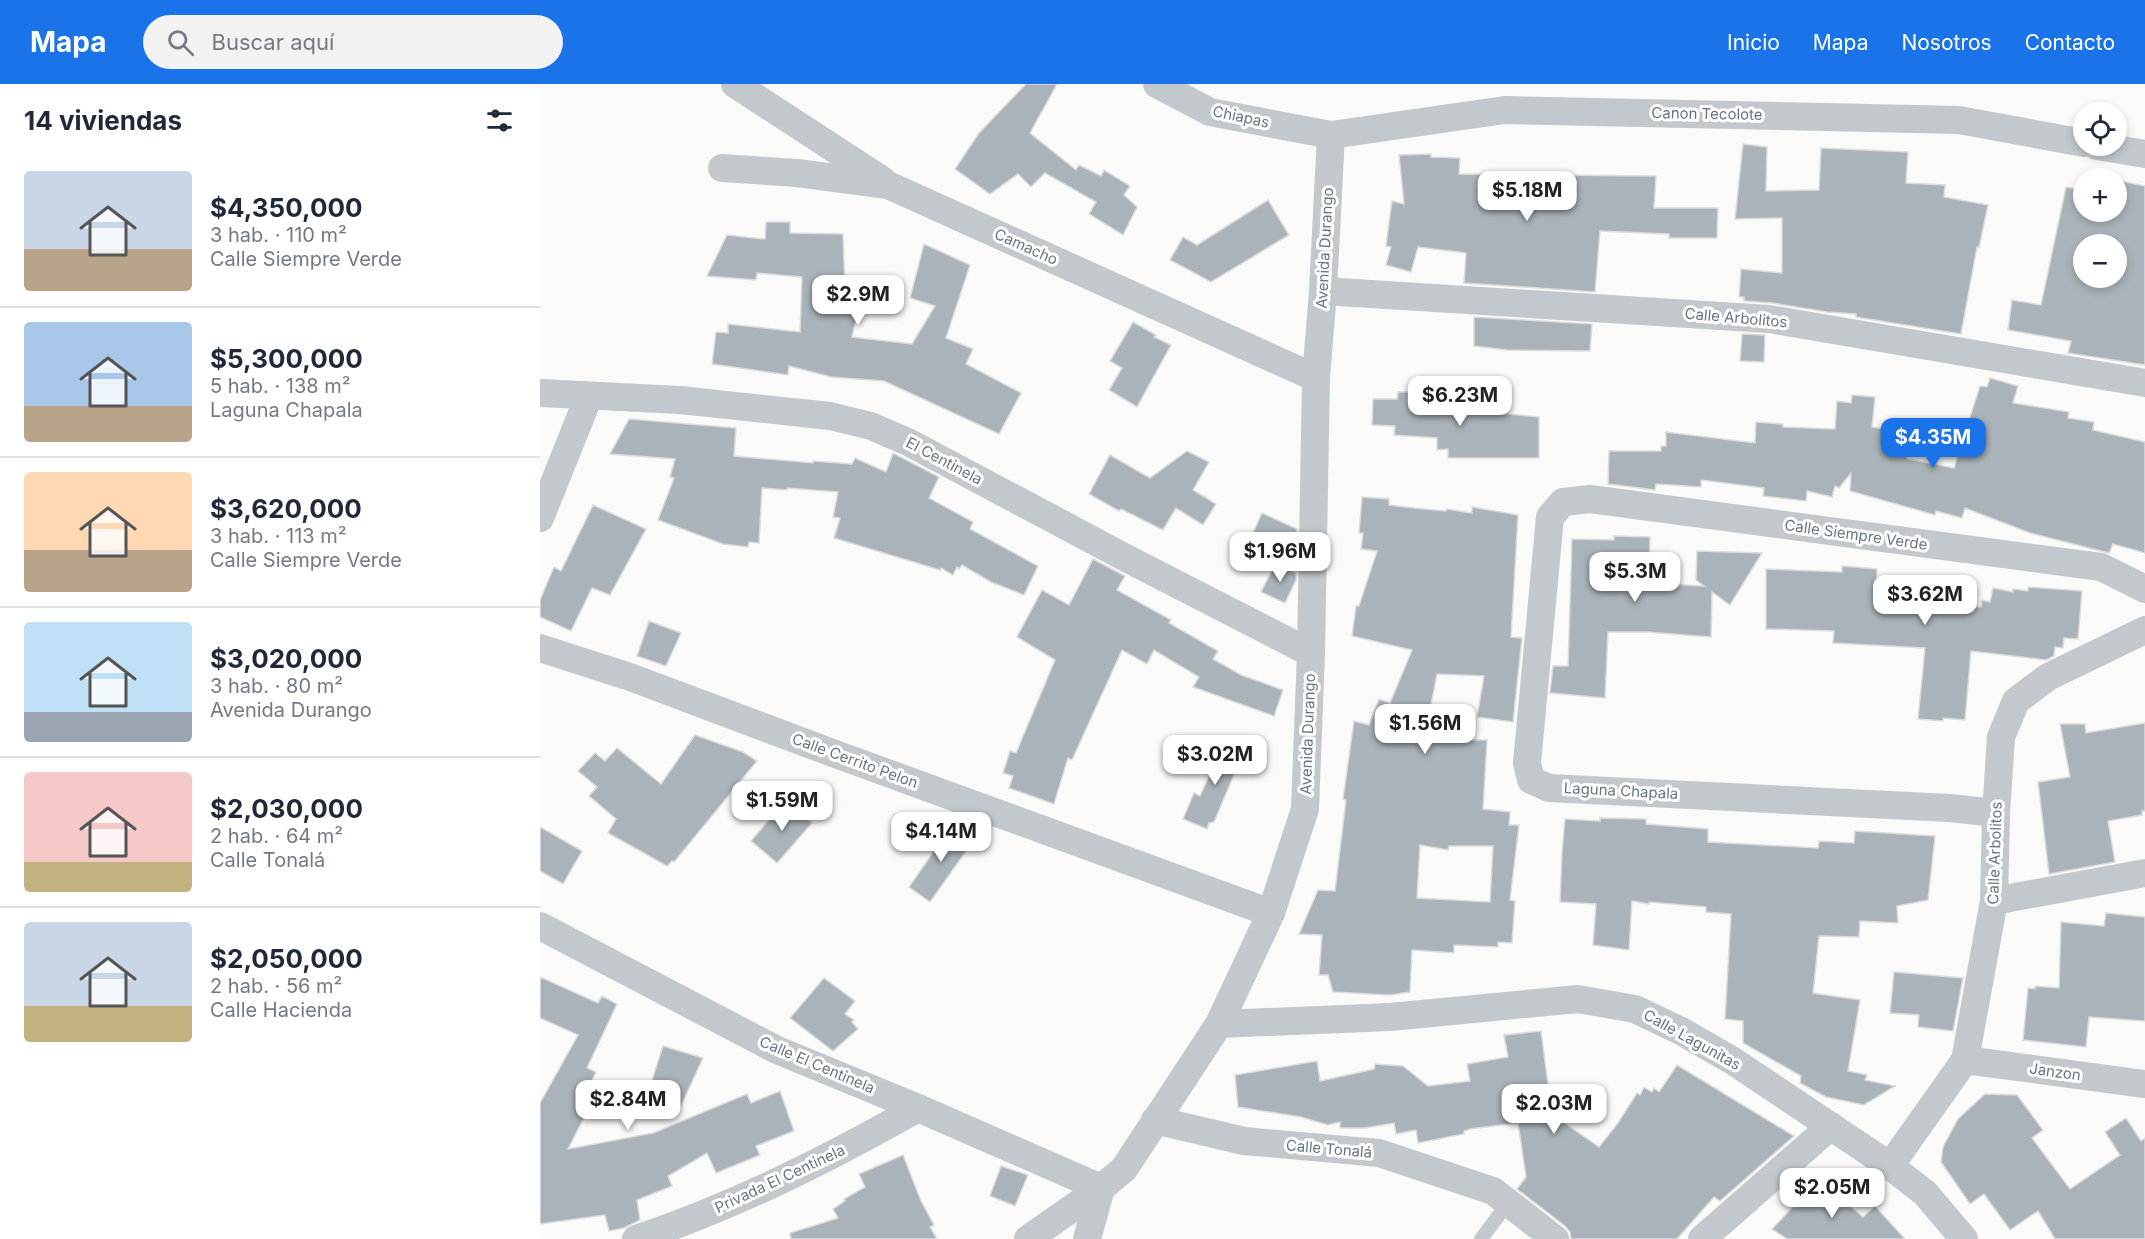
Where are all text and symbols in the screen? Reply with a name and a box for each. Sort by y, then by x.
search box [143,15,563,69]
text: Mapa [30,25,107,59]
icon: search [164,26,197,59]
text: Buscar aquí [212,29,334,55]
text: Inicio [1727,30,1780,55]
text: Mapa [1813,30,1868,55]
text: Nosotros [1901,30,1992,55]
text: Contacto [2025,30,2115,55]
street label: Chiapas [1211,101,1271,132]
map controls [2073,102,2127,288]
button: locate [2073,102,2127,156]
street label: Canon Tecolote [1651,103,1763,124]
icon: filters [483,104,516,137]
text: 14 viviendas [24,105,182,136]
button: + [2073,168,2127,222]
pin: $5.18M [1478,171,1576,222]
text: $5.18M [1492,178,1562,202]
street label: Avenida Durango [1312,187,1337,309]
text: $4,350,000 [210,192,363,223]
icon: home [72,195,144,267]
text: 3 hab. · 110 m² [210,223,347,247]
street label: Camacho [992,224,1061,269]
button: − [2073,234,2127,288]
text: Calle Siempre Verde [210,247,402,271]
pin: $2.9M [816,275,900,326]
text: $2.9M [826,282,890,306]
street label: Calle Arbolitos [1684,304,1788,331]
text: $5,300,000 [210,343,363,374]
icon: home [72,346,144,418]
text: 5 hab. · 138 m² [210,374,351,398]
pin: $6.23M [1411,376,1509,427]
text: $6.23M [1422,383,1498,407]
text: Laguna Chapala [210,398,363,422]
pin: $4.35M [1884,418,1982,469]
text: $4.35M [1895,425,1971,449]
street label: El Centinela [903,433,986,489]
text: $3,620,000 [210,493,362,524]
icon: home [72,496,144,568]
street label: Calle Siempre Verde [1783,515,1929,554]
text: 3 hab. · 113 m² [210,524,347,548]
pin: $1.96M [1231,532,1329,583]
text: $1.96M [1244,539,1316,563]
text: Calle Siempre Verde [210,548,402,572]
pin: $5.3M [1593,552,1677,603]
text: $5.3M [1603,559,1667,583]
pin: $3.62M [1876,575,1974,626]
text: $3.62M [1887,582,1963,606]
text: $3,020,000 [210,643,362,674]
icon: home [72,646,144,718]
street label: Avenida Durango [1296,673,1319,795]
text: 3 hab. · 80 m² [210,674,343,698]
text: Avenida Durango [210,698,372,722]
pin: $1.56M [1376,704,1474,755]
text: $1.56M [1389,711,1461,735]
street label: Calle Cerrito Pelon [790,729,921,792]
pin: $3.02M [1166,735,1264,786]
text: $3.02M [1177,742,1253,766]
street label: Laguna Chapala [1563,778,1679,803]
pin: $1.59M [733,781,831,832]
text: $1.59M [746,788,818,812]
text: $2,030,000 [210,793,363,824]
icon: home [72,796,144,868]
street label: Calle Arbolitos [1983,801,2006,905]
pin: $4.14M [892,812,990,863]
text: $4.14M [905,819,977,843]
text: 2 hab. · 64 m² [210,824,343,848]
text: Calle Tonalá [210,848,325,872]
text: $2,050,000 [210,943,363,974]
icon: home [72,946,144,1018]
text: 2 hab. · 56 m² [210,974,342,998]
text: Calle Hacienda [210,998,352,1022]
street label: Calle Lagunitas [1640,1005,1744,1074]
street label: Calle El Centinela [757,1032,878,1097]
street label: Janzon [2028,1058,2082,1085]
pin: $2.84M [579,1080,677,1131]
pin: $2.03M [1505,1084,1603,1135]
text: $2.84M [590,1087,666,1111]
text: $2.03M [1516,1091,1592,1115]
street label: Calle Tonalá [1285,1135,1373,1162]
street label: Privada El Centinela [712,1140,848,1217]
pin: $2.05M [1783,1168,1881,1219]
text: $2.05M [1794,1175,1870,1199]

